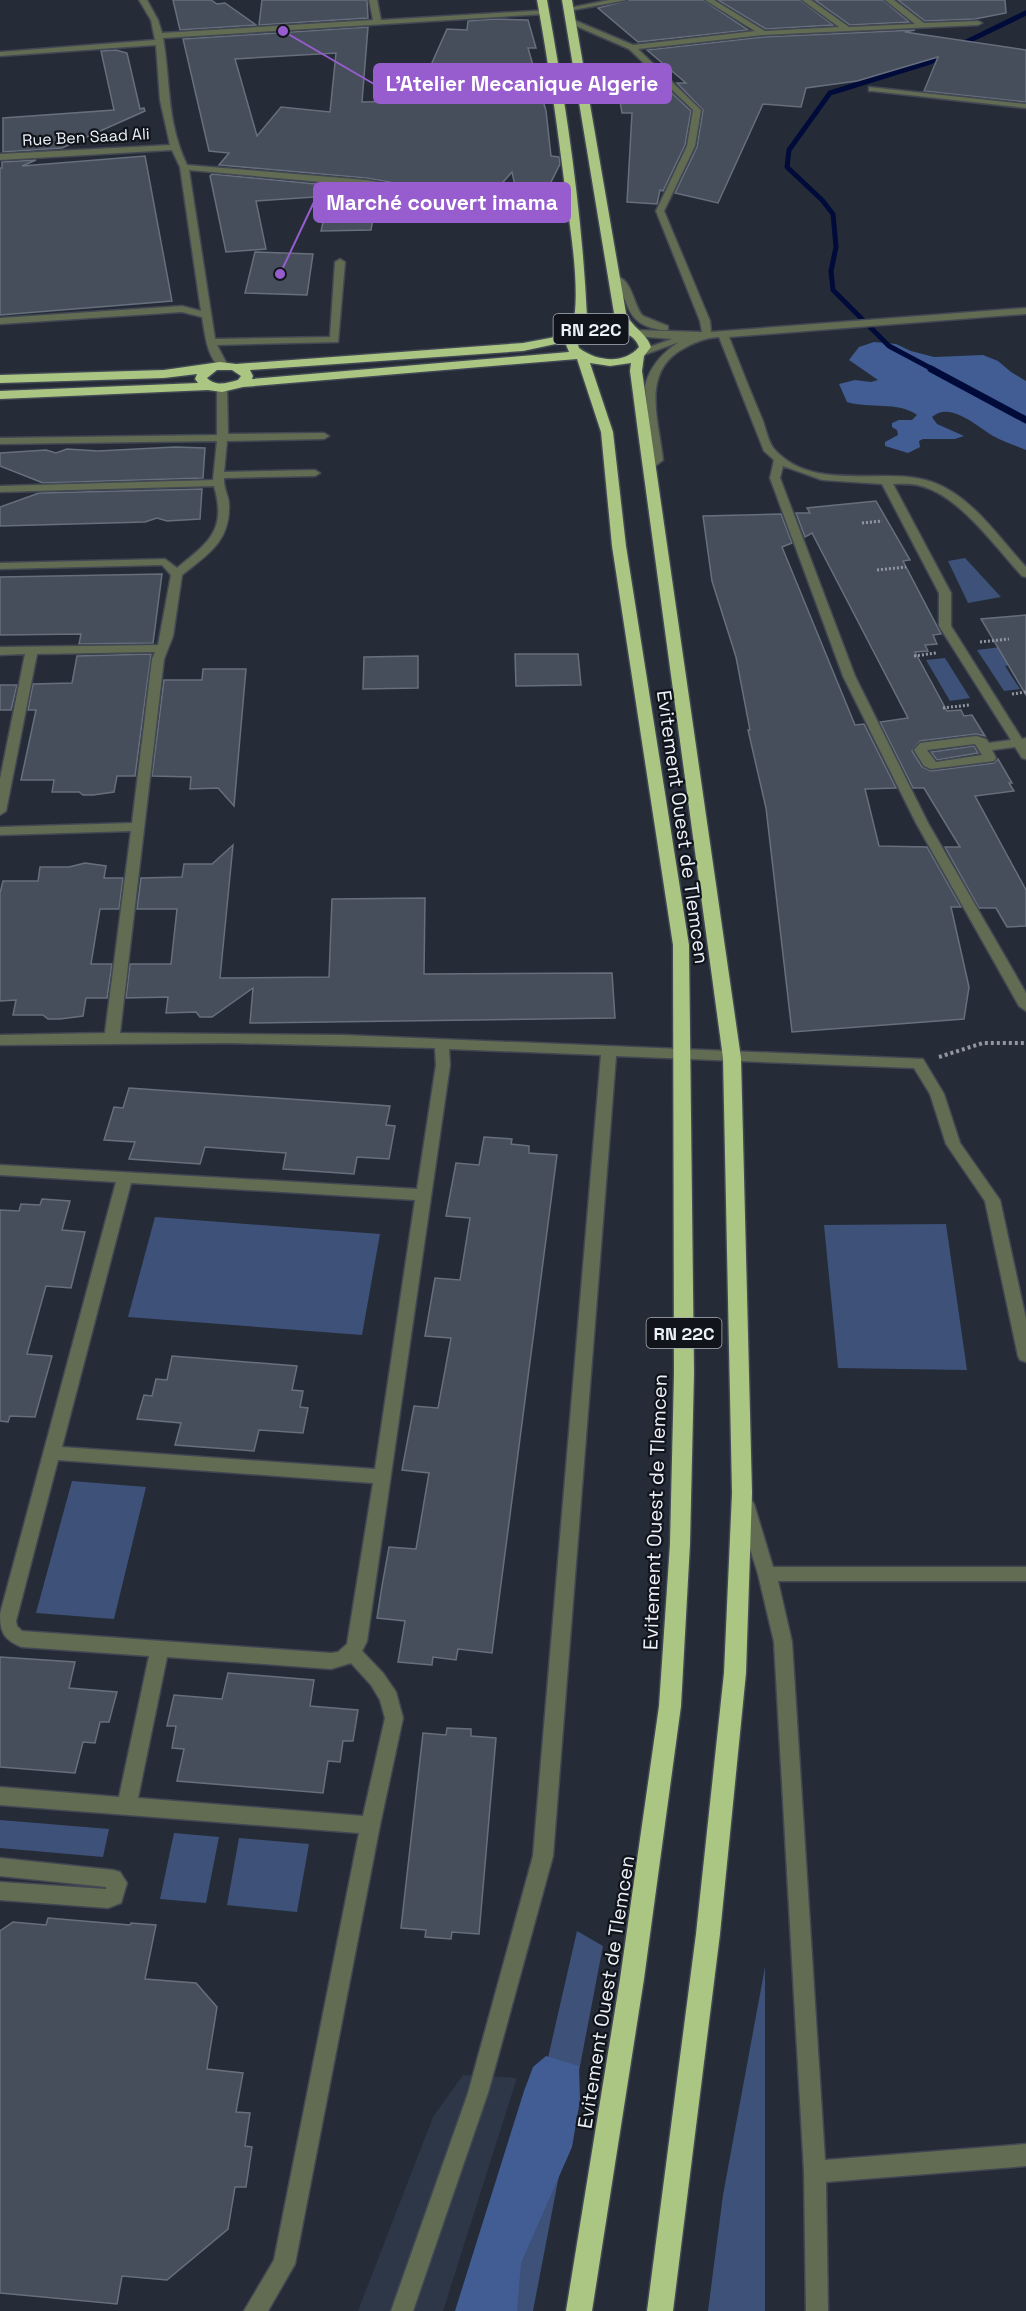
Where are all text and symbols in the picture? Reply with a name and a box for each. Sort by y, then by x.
callout: L'Atelier Mecanique Algerie [374,64,671,103]
text: L'Atelier Mecanique Algerie [386,70,658,97]
street label: Rue Ben Saad Ali [22,123,150,151]
callout: Marché couvert imama [314,183,570,222]
text: Marché couvert imama [326,189,558,216]
road number: RN 22C [554,314,628,344]
street label: Evitement Ouest de Tlemcen [651,688,715,966]
road number: RN 22C [646,1318,722,1348]
street label: Evitement Ouest de Tlemcen [637,1374,673,1650]
street label: Evitement Ouest de Tlemcen [572,1854,640,2130]

